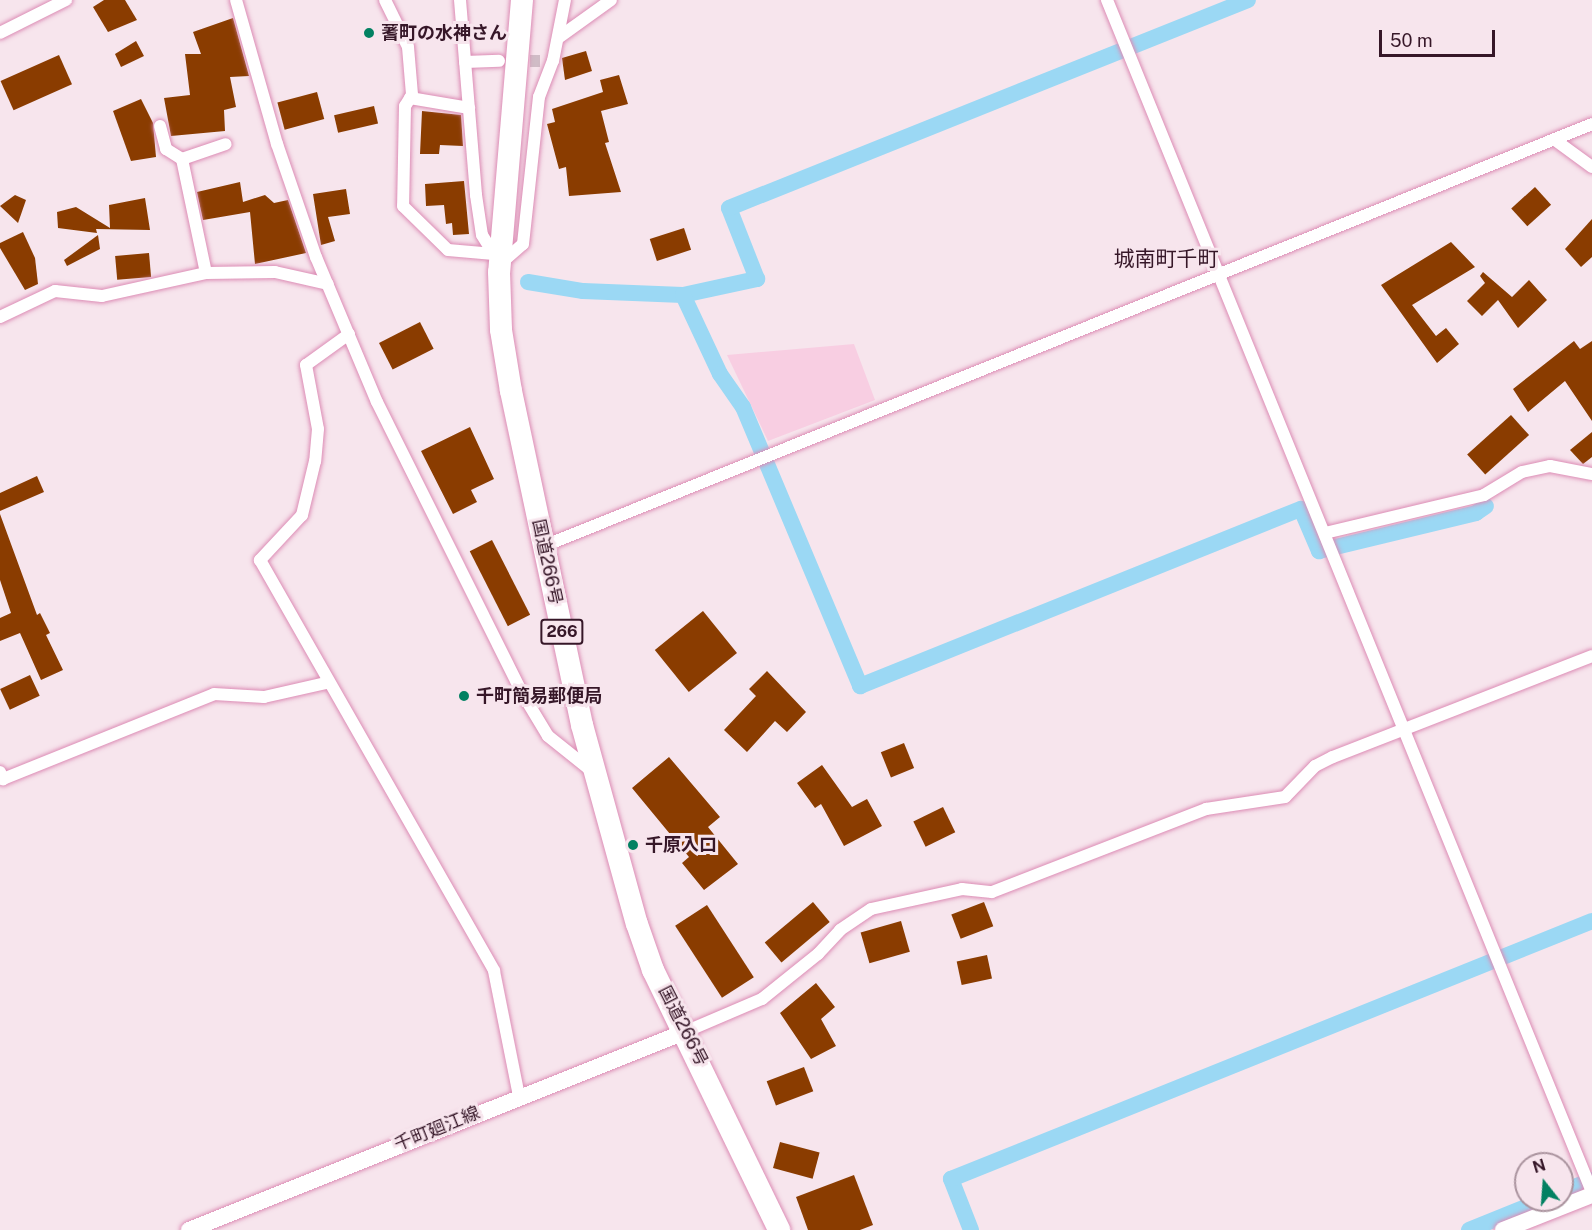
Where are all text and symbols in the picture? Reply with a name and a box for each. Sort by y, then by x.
scale bar [1382,18,1498,56]
place label: 蓍町の水神さん [381,22,507,44]
marker: 蓍町の水神さん [362,26,376,40]
text: 50 m [1390,30,1433,51]
district label: 城南町千町 [1114,246,1218,272]
street label: 国道266号 [527,517,567,607]
road number: 266 [540,619,584,645]
place label: 千町簡易郵便局 [476,685,602,707]
marker: 千町簡易郵便局 [457,689,471,703]
place label: 千原入口 [645,834,717,856]
marker: 千原入口 [626,838,640,852]
street label: 国道266号 [654,982,712,1070]
street label: 千町廻江線 [391,1102,483,1156]
north arrow [1514,1152,1574,1212]
text: N [1530,1155,1548,1177]

